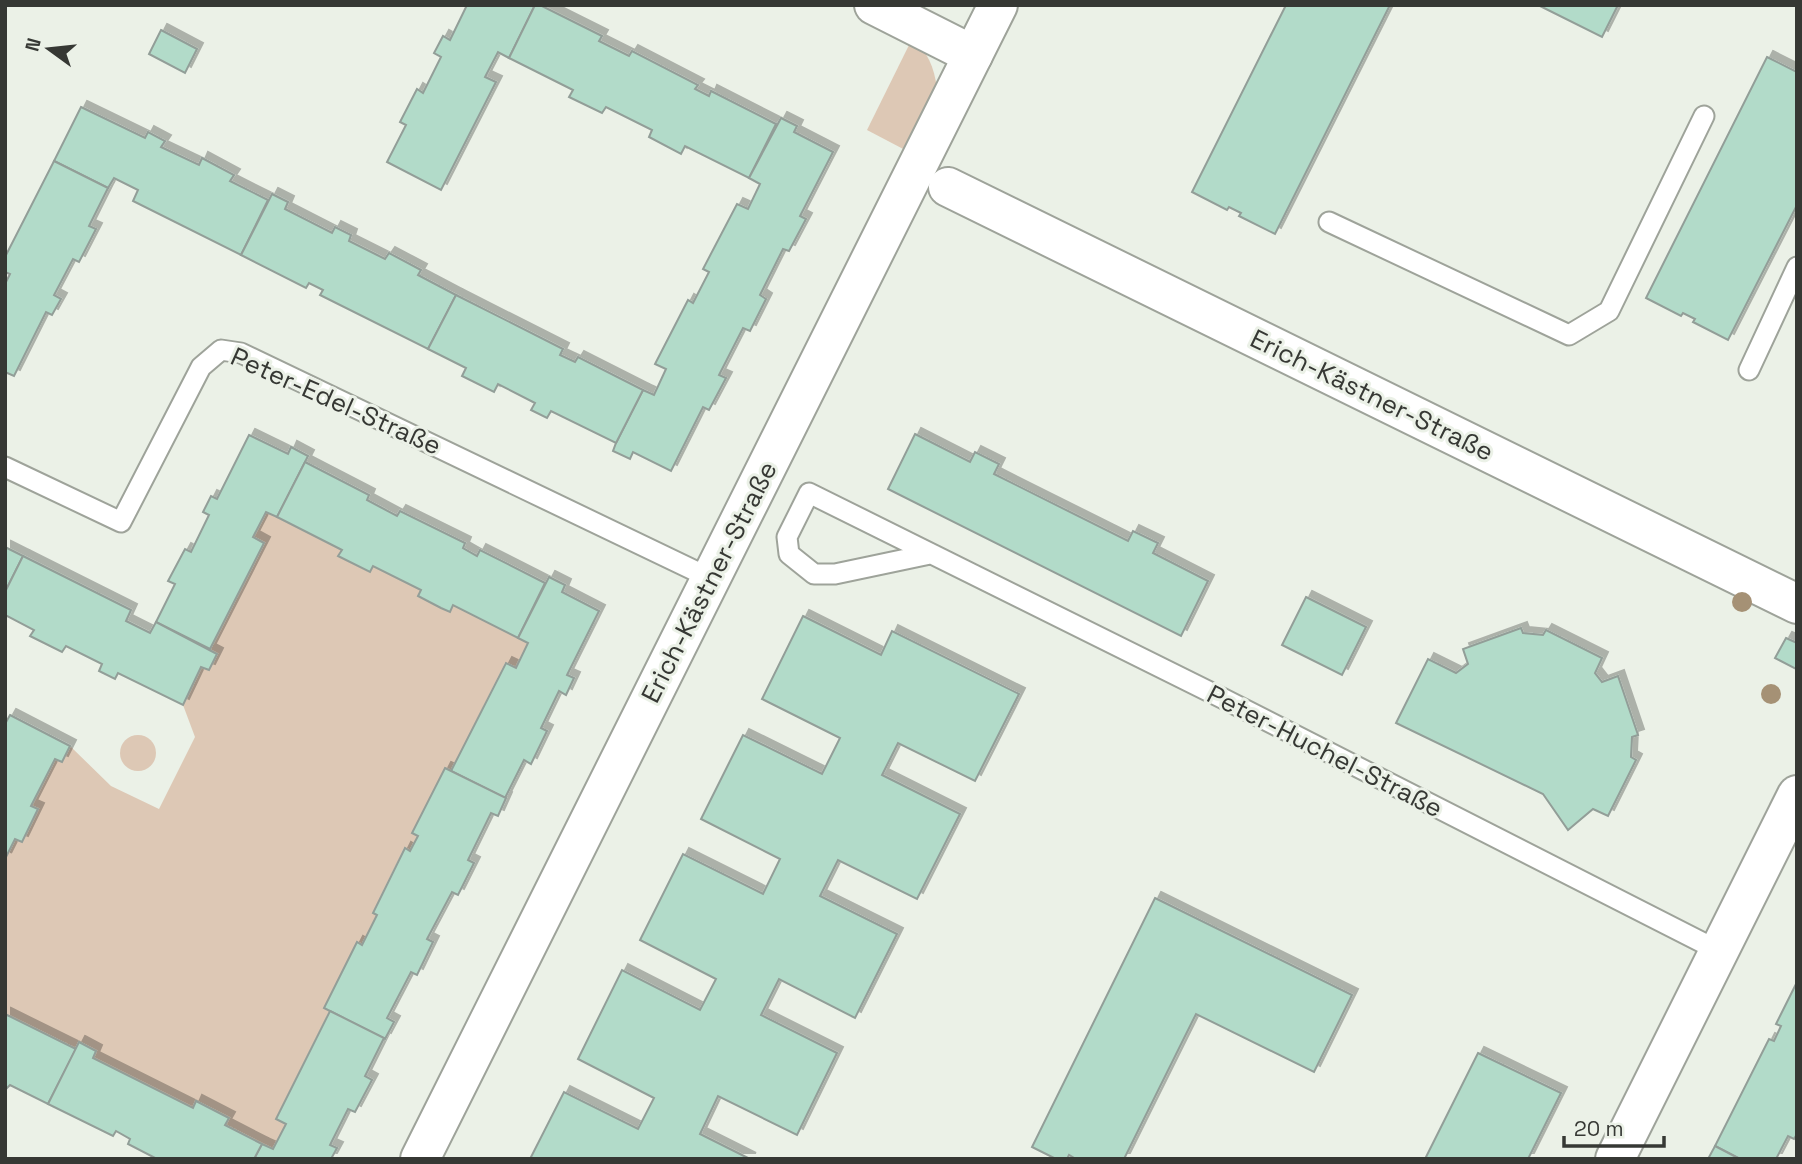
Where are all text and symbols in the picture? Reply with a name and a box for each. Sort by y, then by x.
north arrow [14,14,84,84]
text: N [19,35,47,54]
street label: Erich-Kästner-Straße [1245,321,1499,469]
street label: Peter-Edel-Straße [225,339,447,463]
street label: Erich-Kästner-Straße [633,456,785,708]
street label: Peter-Huchel-Straße [1201,677,1449,825]
scale bar [1564,1104,1664,1148]
text: 20 m [1574,1115,1624,1142]

